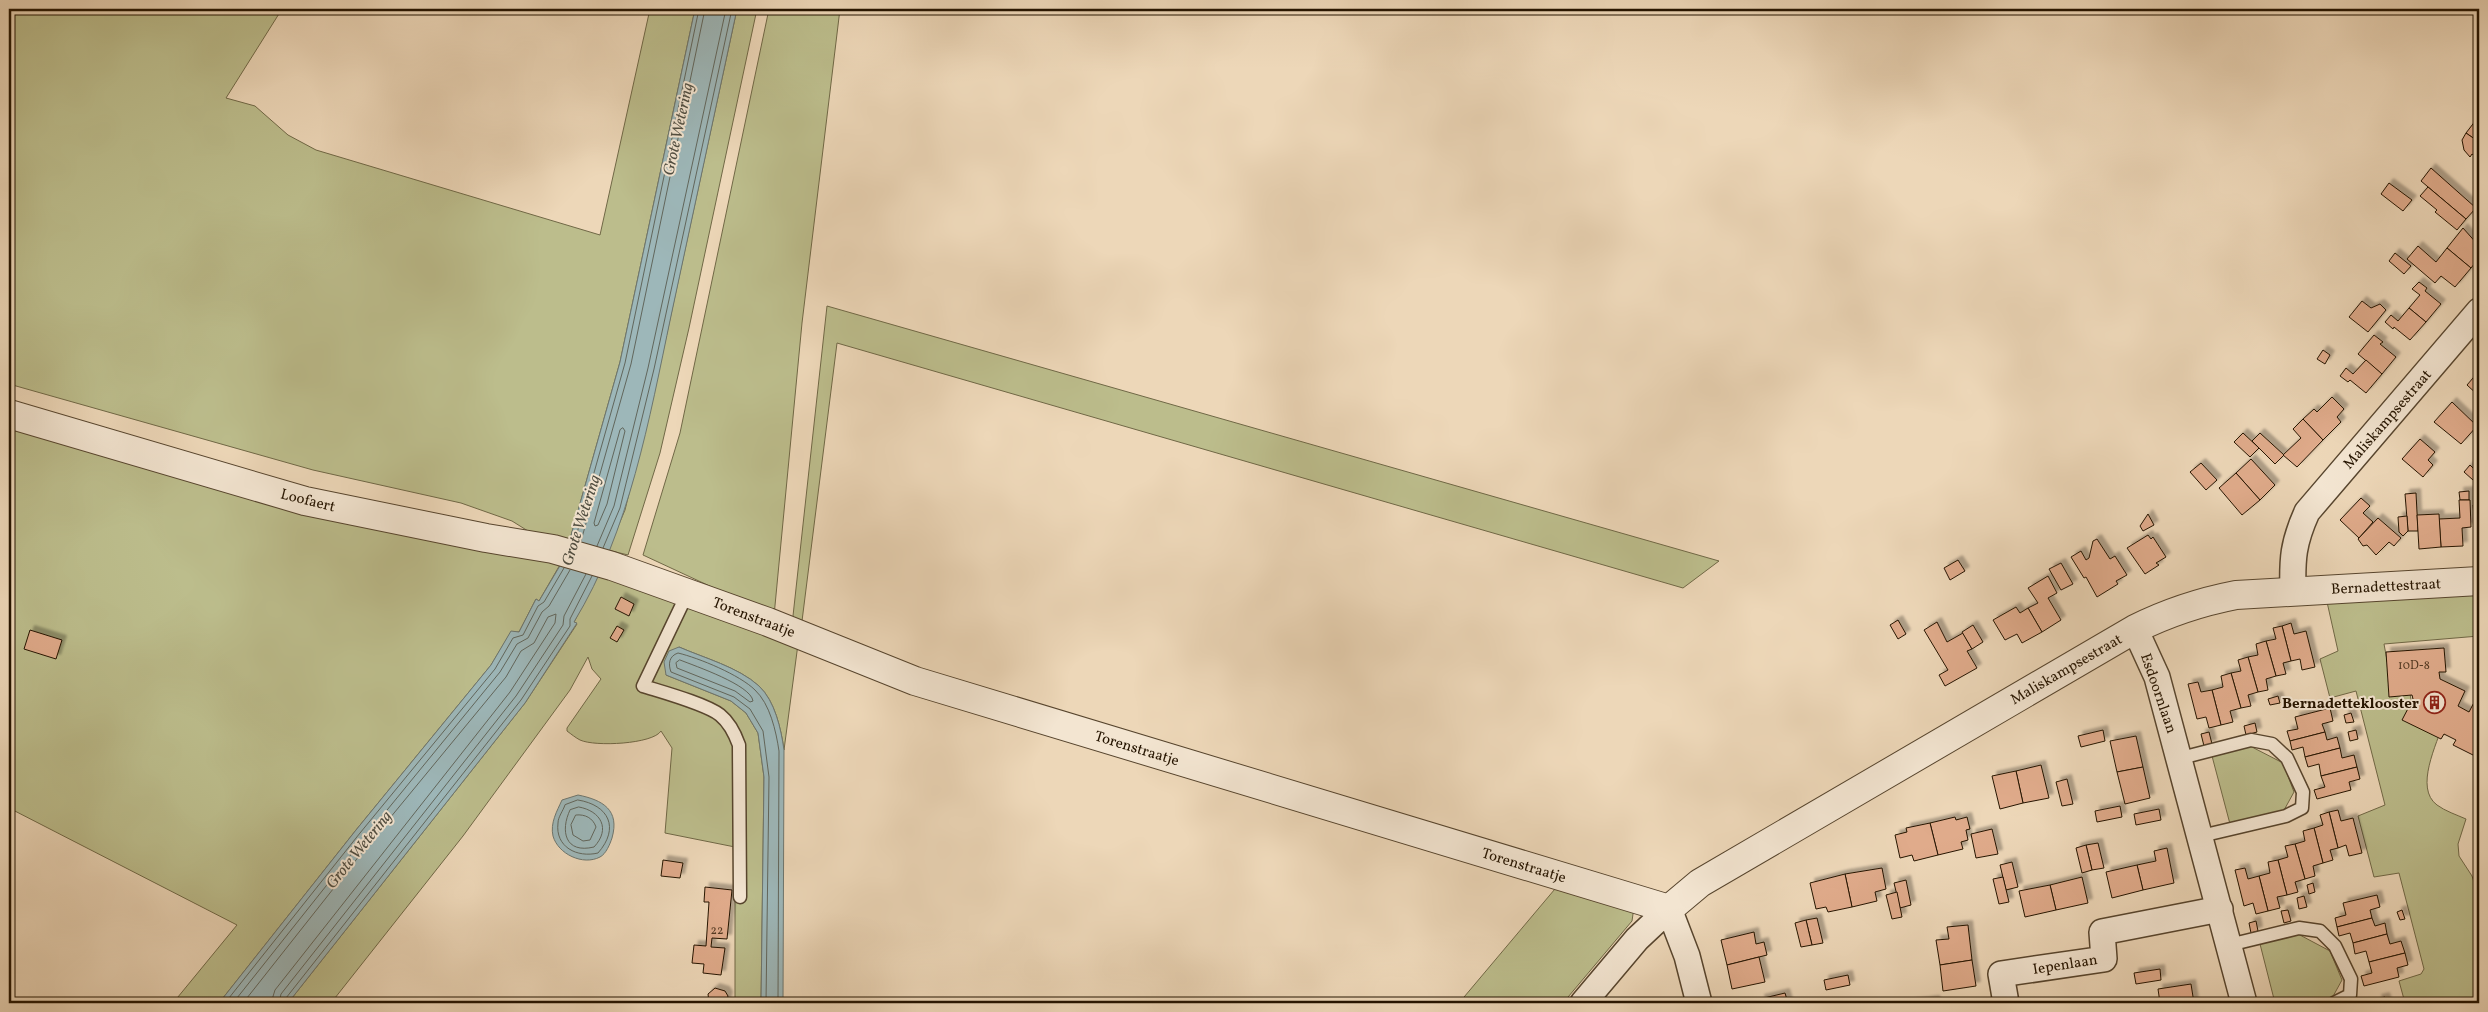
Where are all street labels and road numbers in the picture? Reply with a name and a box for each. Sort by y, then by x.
street label: Maliskampsestraat [2339,366,2437,474]
street label: Loofaert [278,485,337,518]
street label: Bernadettestraat [2331,574,2442,601]
street label: Torenstraatje [709,593,798,644]
street label: Maliskampsestraat [2007,630,2126,711]
street label: Esdoornlaan [2134,651,2181,736]
street label: Torenstraatje [1092,727,1181,772]
street label: Torenstraatje [1479,844,1568,889]
street label: Iepenlaan [2031,950,2099,981]

